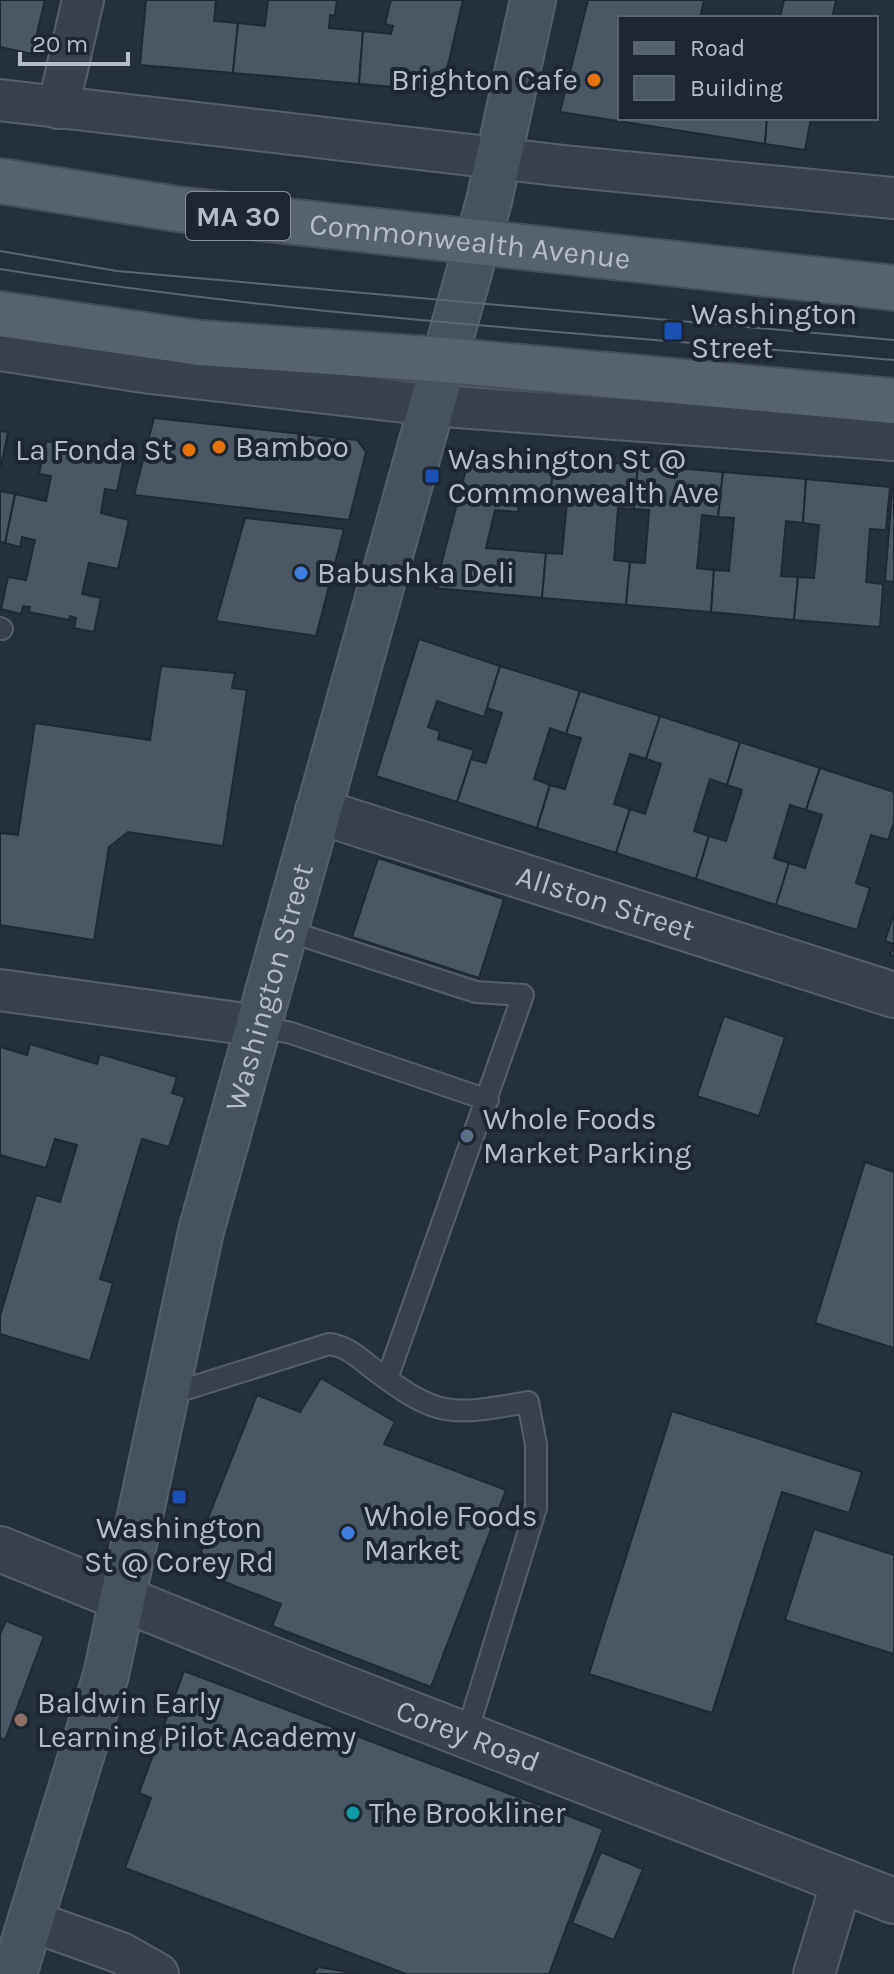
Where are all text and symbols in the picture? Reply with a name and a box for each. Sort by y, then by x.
scale bar [20,16,128,66]
legend [618,16,878,120]
text: 20 m [32,30,88,58]
text: Road [690,34,745,62]
place label: Brighton Cafe [391,62,578,98]
marker: Brighton Cafe [585,71,603,89]
text: Building [690,74,783,102]
road number: MA 30 [186,192,290,240]
street label: Commonwealth Avenue [308,206,632,277]
place label: Washington Street [691,296,857,366]
marker: Washington Street [662,320,684,342]
place label: Bamboo [235,429,349,465]
place label: La Fonda St [15,432,173,468]
marker: Bamboo [210,438,228,456]
marker: La Fonda St [180,441,198,459]
place label: Washington St @ Commonwealth Ave [448,441,719,511]
marker: Washington St @ Commonwealth Ave [423,467,441,485]
place label: Babushka Deli [317,555,515,591]
marker: Babushka Deli [292,564,310,582]
street label: Allston Street [512,858,699,948]
street label: Washington Street [217,859,321,1115]
place label: Whole Foods Market Parking [483,1101,691,1171]
marker: Whole Foods Market Parking [458,1127,476,1145]
marker: Washington St @ Corey Rd [170,1488,188,1506]
place label: Whole Foods Market [364,1498,537,1568]
place label: Washington St @ Corey Rd [84,1510,274,1580]
marker: Whole Foods Market [339,1524,357,1542]
place label: Baldwin Early Learning Pilot Academy [37,1685,356,1755]
street label: Corey Road [391,1692,545,1780]
marker: Baldwin Early Learning Pilot Academy [12,1711,30,1729]
place label: The Brookliner [369,1795,566,1831]
marker: The Brookliner [344,1804,362,1822]

